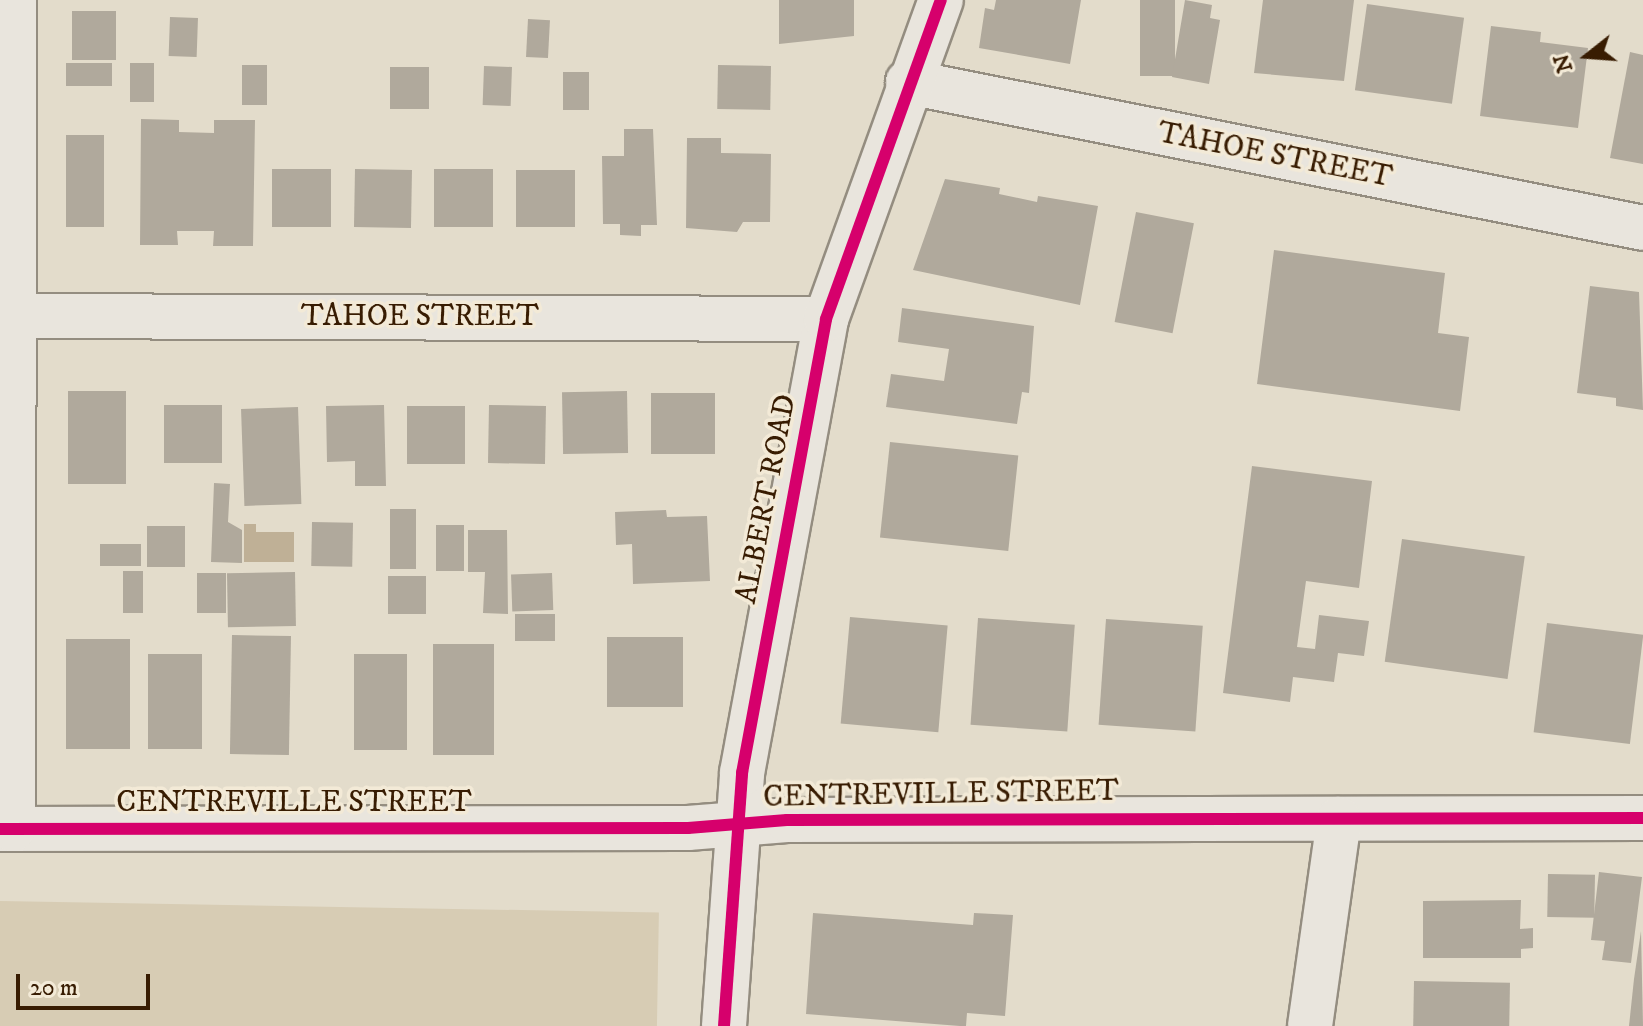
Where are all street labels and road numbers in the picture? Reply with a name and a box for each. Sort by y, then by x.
street label: TAHOE STREET [1155,116,1395,196]
street label: TAHOE STREET [301,299,539,335]
street label: ALBERT ROAD [729,391,805,607]
street label: CENTREVILLE STREET [763,774,1119,816]
street label: CENTREVILLE STREET [116,785,472,821]

